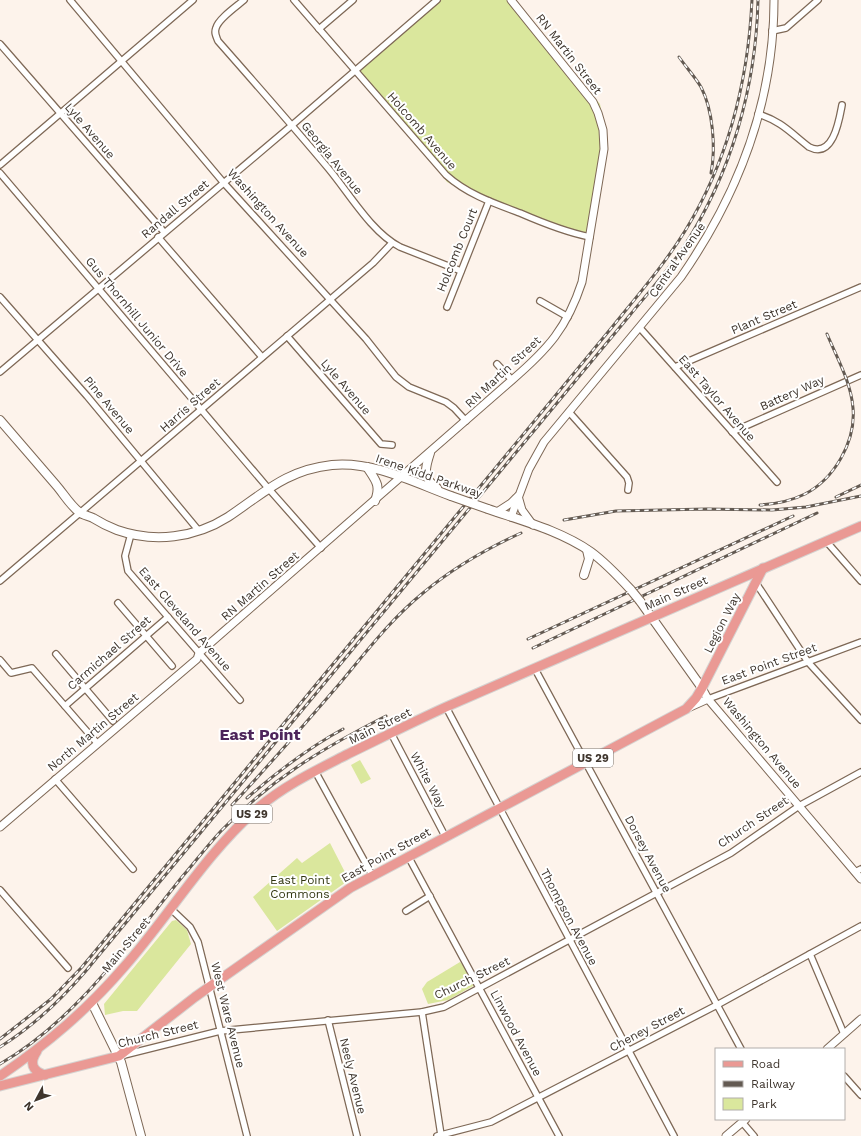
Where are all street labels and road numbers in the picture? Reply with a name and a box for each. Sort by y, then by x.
street label: RN Martin Street [533,11,605,97]
street label: Holcomb Avenue [384,89,460,173]
street label: Lyle Avenue [62,100,118,162]
street label: Georgia Avenue [298,119,366,197]
street label: Washington Avenue [225,166,311,260]
street label: Randall Street [138,177,212,241]
street label: Holcomb Court [434,206,480,294]
street label: Central Avenue [646,220,708,300]
street label: Gus Thornhill Junior Drive [83,254,191,380]
street label: Plant Street [729,297,799,337]
street label: RN Martin Street [462,333,544,411]
street label: East Taylor Avenue [676,352,758,444]
street label: Lyle Avenue [318,356,374,418]
street label: Battery Way [758,372,827,413]
street label: Pine Avenue [81,373,137,437]
street label: Harris Street [157,375,223,435]
street label: Irene Kidd Parkway [374,451,485,501]
street label: RN Martin Street [218,548,302,624]
street label: East Cleveland Avenue [136,564,234,674]
street label: Main Street [642,573,710,613]
street label: Legion Way [701,590,743,655]
street label: Carmichael Street [64,613,154,693]
street label: East Point Street [720,640,818,688]
street label: North Martin Street [45,690,141,774]
street label: Washington Avenue [720,695,804,791]
street label: Main Street [346,705,414,747]
road number: US 29 [573,749,613,767]
street label: White Way [407,750,449,811]
street label: Church Street [715,793,791,851]
road number: US 29 [232,805,272,823]
street label: Dorsey Avenue [622,813,674,895]
street label: East Point Street [339,825,433,885]
street label: Thompson Avenue [538,866,600,968]
street label: Main Street [99,915,153,975]
street label: Church Street [432,954,512,1002]
street label: West Ware Avenue [208,961,248,1070]
street label: Linwood Avenue [487,988,545,1079]
street label: Cheney Street [607,1003,687,1055]
street label: Church Street [116,1017,200,1051]
street label: Neely Avenue [337,1037,369,1116]

